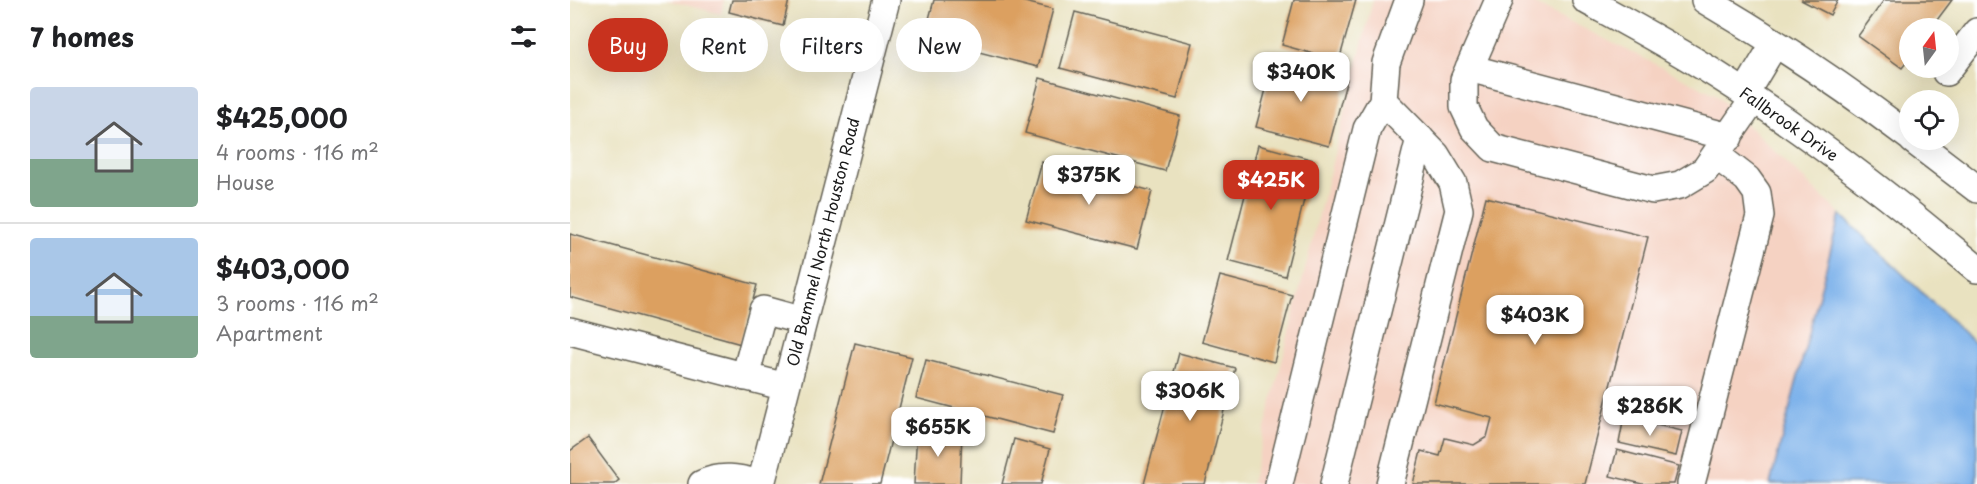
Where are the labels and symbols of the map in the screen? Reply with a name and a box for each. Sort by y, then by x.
north arrow [1899,18,1959,78]
pin: $340K [1259,52,1343,103]
street label: Fallbrook Drive [1735,80,1844,166]
street label: Old Bammel North Houston Road [779,115,865,369]
pin: $375K [1047,155,1131,206]
pin: $425K [1229,160,1313,211]
pin: $403K [1493,295,1577,346]
pin: $306K [1148,371,1232,422]
pin: $286K [1608,386,1692,437]
pin: $655K [896,407,980,458]

